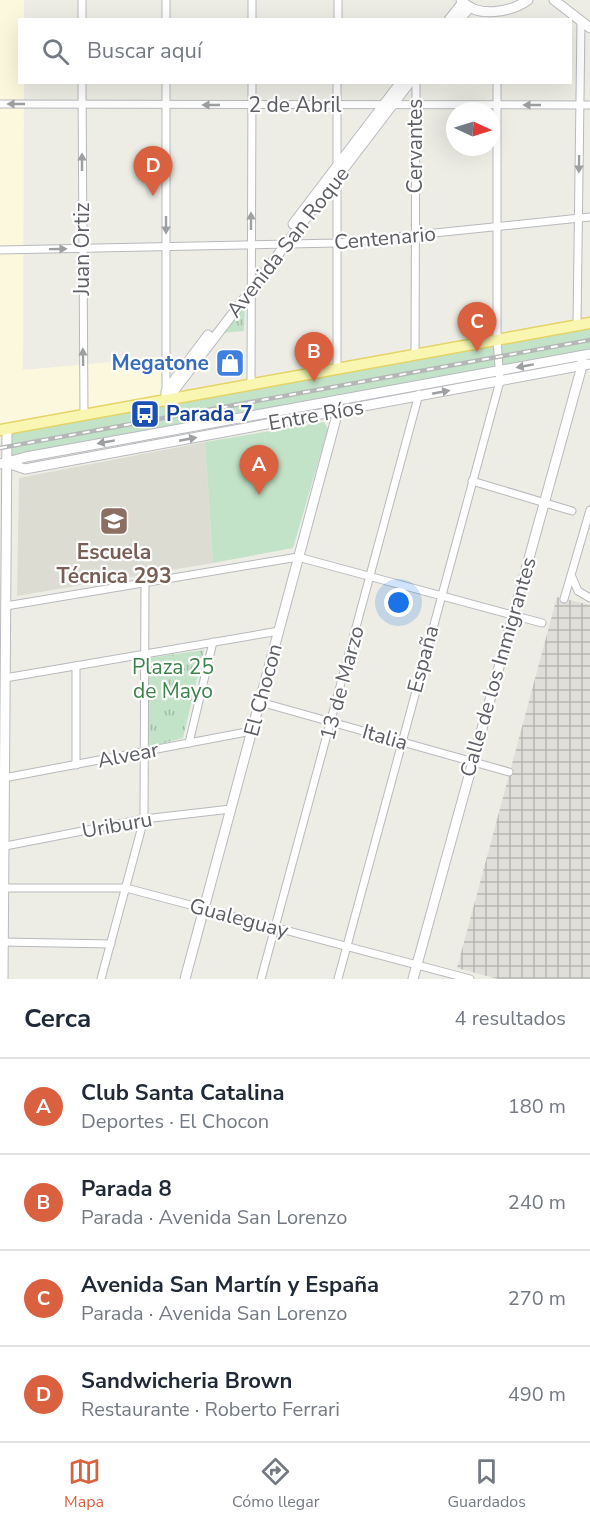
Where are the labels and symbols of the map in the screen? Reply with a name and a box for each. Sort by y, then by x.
street label: 2 de Abril [249,91,342,119]
one-way arrow [6,99,25,109]
street label: Cervantes [401,99,429,193]
one-way arrow [201,100,220,110]
one-way arrow [522,100,541,110]
north arrow [446,102,500,156]
pin: D [134,146,172,196]
one-way arrow [77,152,87,171]
one-way arrow [574,154,584,173]
street label: Avenida San Roque [220,161,356,323]
street label: Juan Ortiz [68,202,96,297]
one-way arrow [246,212,256,231]
one-way arrow [161,215,171,234]
street label: Centenario [333,220,437,256]
one-way arrow [49,244,68,254]
pin: C [458,302,496,352]
pin: B [294,332,334,382]
one-way arrow [78,347,88,366]
shop icon: Megatone [214,347,246,379]
place label: Megatone [111,349,209,377]
one-way arrow [515,362,534,371]
one-way arrow [432,387,451,396]
street label: Entre Ríos [266,393,366,437]
bus stop icon: Parada 7 [129,398,161,430]
place label: Parada 7 [166,400,253,428]
one-way arrow [178,434,197,443]
one-way arrow [96,438,115,447]
pin: A [240,446,278,495]
school or university icon: Escuela Técnica 293 [98,505,130,537]
place label: Escuela Técnica 293 [56,538,172,590]
street label: Calle de los Inmigrantes [453,554,543,780]
your location [384,588,413,617]
street label: España [401,622,445,696]
street label: 13 de Marzo [313,623,371,743]
street label: El Chocon [237,641,289,739]
park label: Plaza 25 de Mayo [132,653,214,705]
street label: Italia [359,717,411,757]
street label: Alvear [95,735,161,775]
street label: Uriburu [80,805,154,845]
street label: Gualeguay [186,891,292,945]

